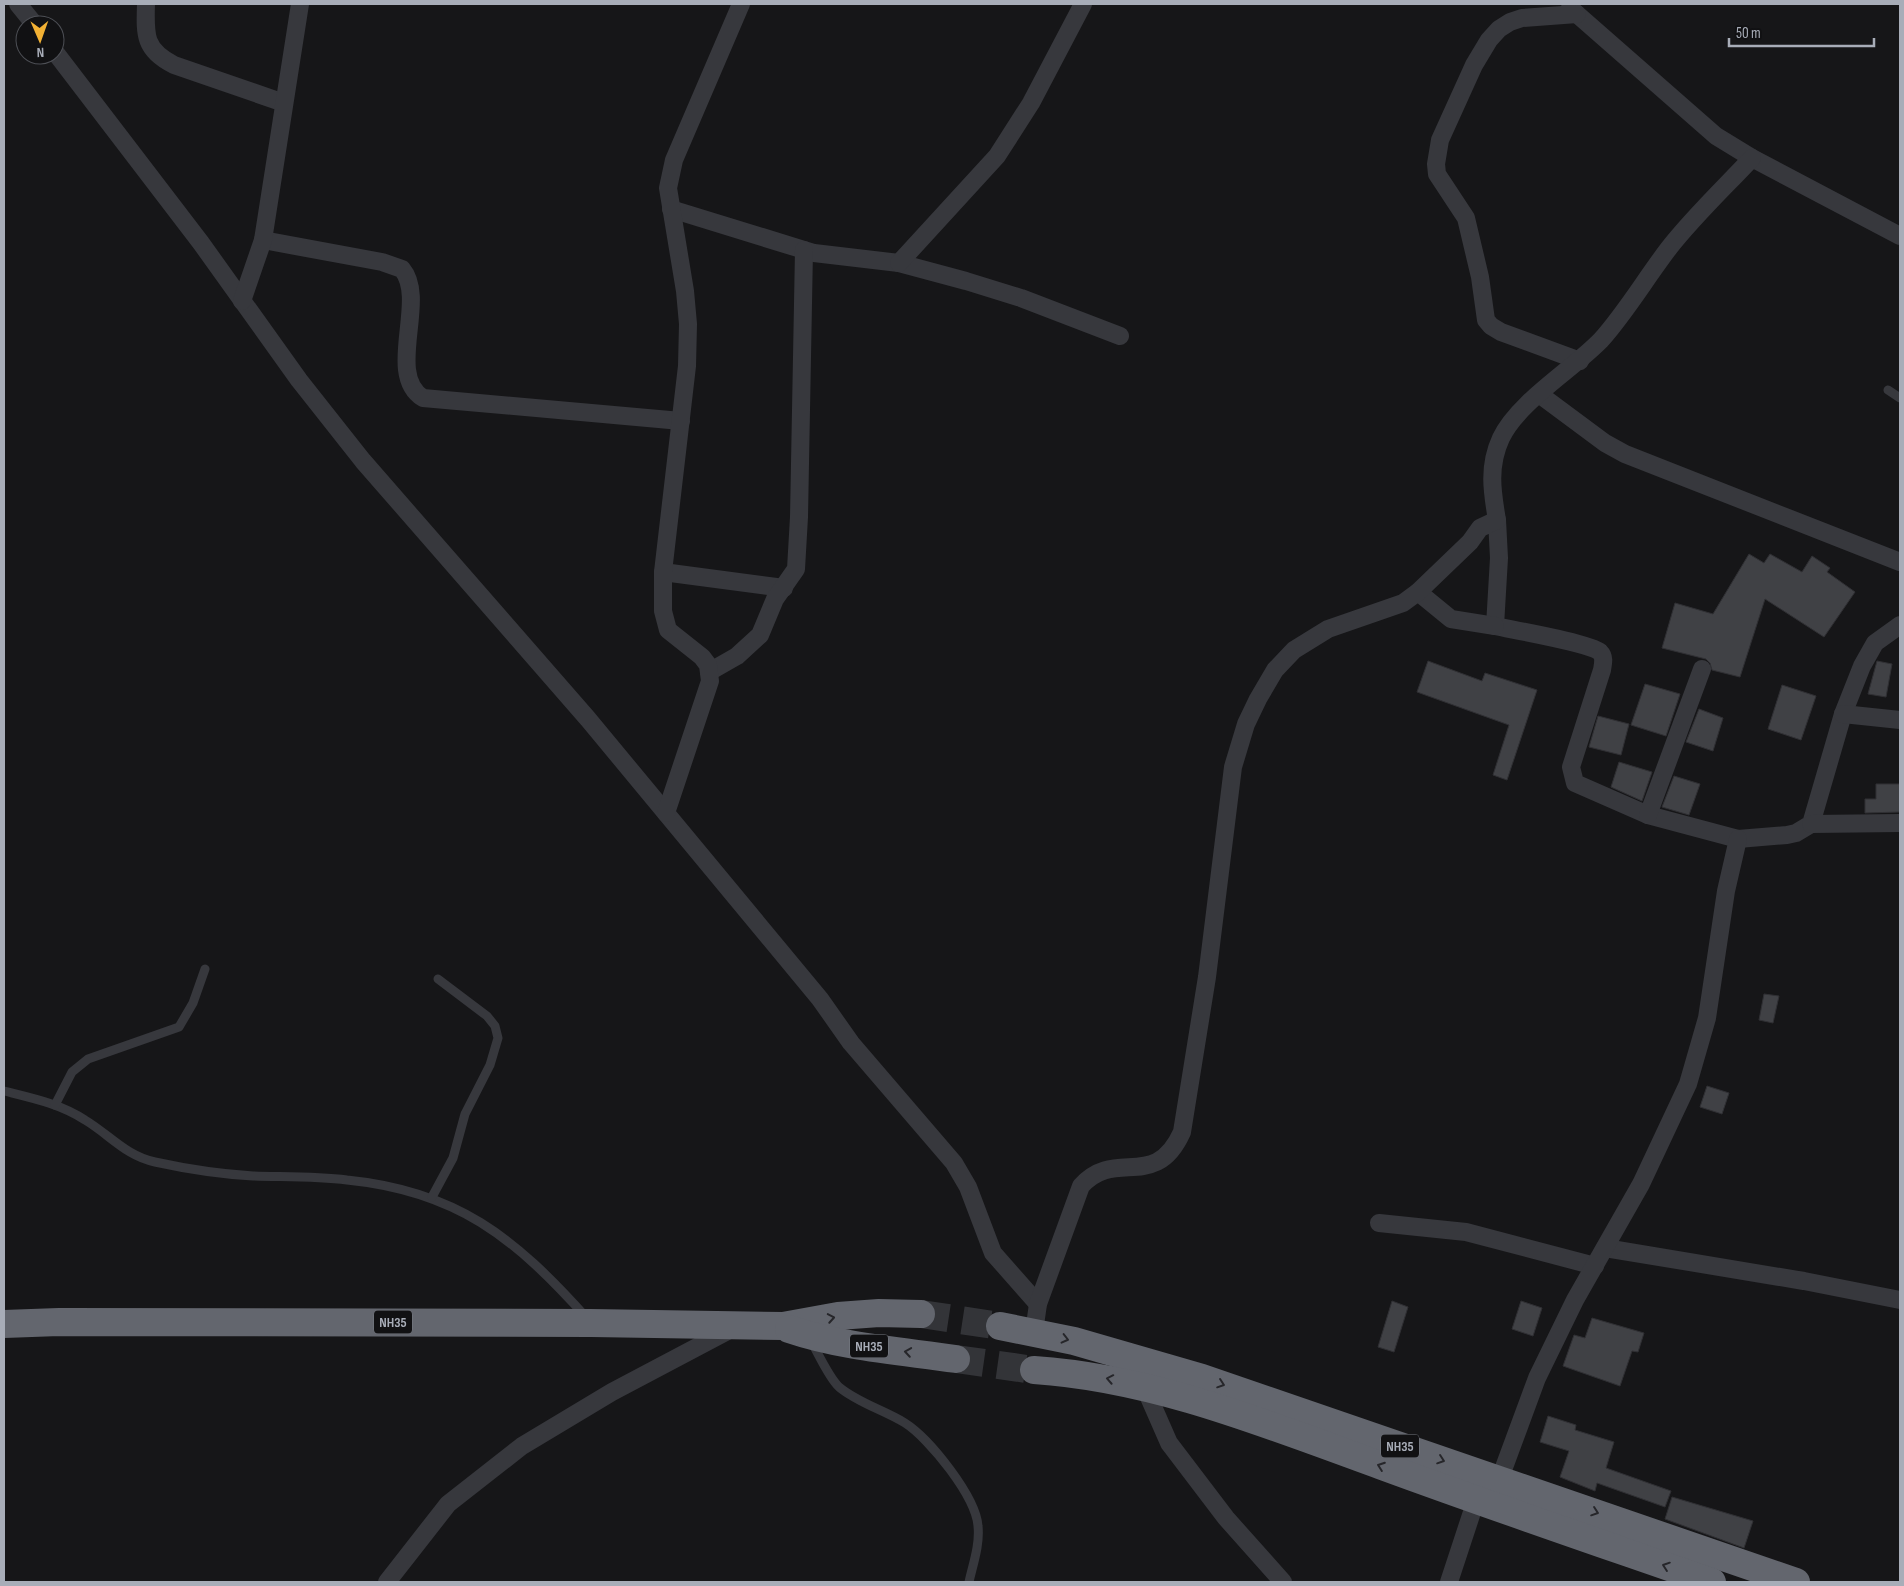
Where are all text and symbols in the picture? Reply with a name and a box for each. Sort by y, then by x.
north arrow [15,15,65,65]
scale bar [1729,15,1874,47]
text: 50 m [1736,24,1761,43]
text: N [36,44,44,61]
road number: NH35 [374,1310,412,1334]
one-way arrow [826,1313,835,1323]
one-way arrow [1060,1333,1069,1344]
road number: NH35 [850,1334,888,1358]
one-way arrow [904,1347,912,1358]
one-way arrow [1105,1374,1114,1385]
one-way arrow [1216,1378,1225,1388]
road number: NH35 [1381,1434,1419,1458]
one-way arrow [1436,1454,1445,1464]
one-way arrow [1377,1462,1386,1472]
one-way arrow [1590,1506,1599,1516]
one-way arrow [1662,1562,1671,1572]

